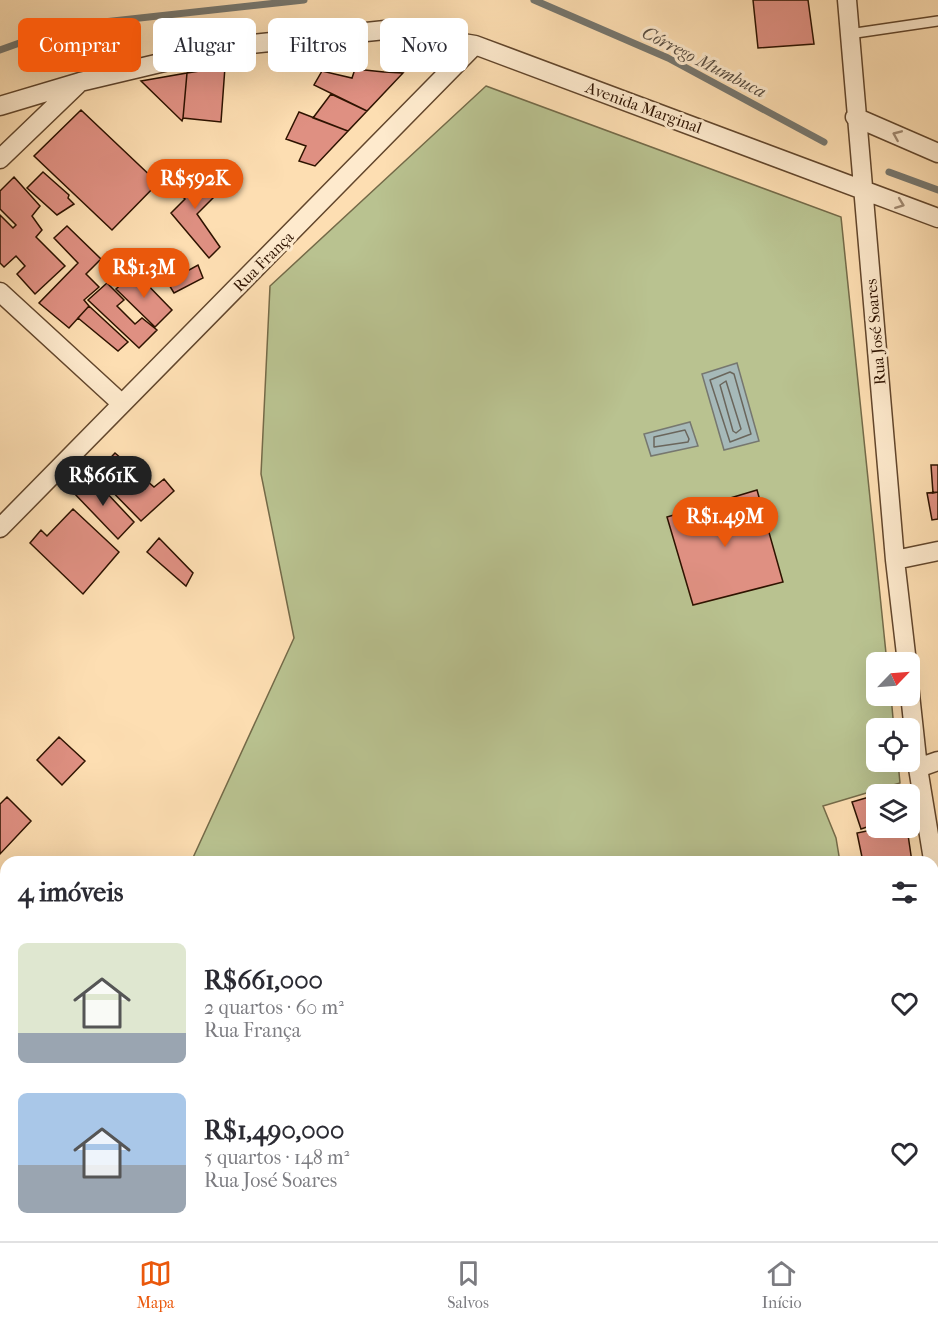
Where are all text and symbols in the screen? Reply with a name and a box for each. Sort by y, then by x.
chip: Comprar [18,18,141,72]
chip: Alugar [153,18,256,72]
chip: Filtros [268,18,368,72]
chip: Novo [380,18,468,72]
water label: Córrego Mumbuca [638,22,769,103]
street label: Avenida Marginal [582,77,705,138]
one-way arrow [892,130,903,142]
pin: R$592K [146,159,244,210]
text: R$592K [160,167,230,190]
one-way arrow [894,196,905,209]
street label: Rua França [229,227,298,296]
pin: R$1.3M [95,248,193,299]
text: R$1.3M [113,256,176,279]
street label: Rua José Soares [861,278,890,386]
pin: R$661K [54,456,152,507]
text: R$661K [69,464,137,487]
pin: R$1.49M [670,497,780,548]
text: R$1.49M [686,505,764,528]
north arrow [866,652,920,706]
map controls [866,652,920,838]
button: locate [866,718,920,772]
button: layers [866,784,920,838]
icon: filters [888,876,921,909]
text: 4 imóveis [18,877,123,908]
text: R$661,000 [204,965,323,996]
icon: home [66,967,138,1039]
icon: heart [888,987,921,1020]
text: 2 quartos · 60 m² [204,996,344,1019]
text: Rua França [204,1019,301,1042]
text: R$1,490,000 [204,1115,344,1146]
icon: home [66,1117,138,1189]
icon: heart [888,1137,921,1170]
text: 5 quartos · 148 m² [204,1146,349,1169]
text: Rua José Soares [204,1169,337,1192]
tab: Mapa [136,1257,175,1312]
tab: Salvos [447,1257,489,1312]
tab: Início [762,1257,802,1312]

